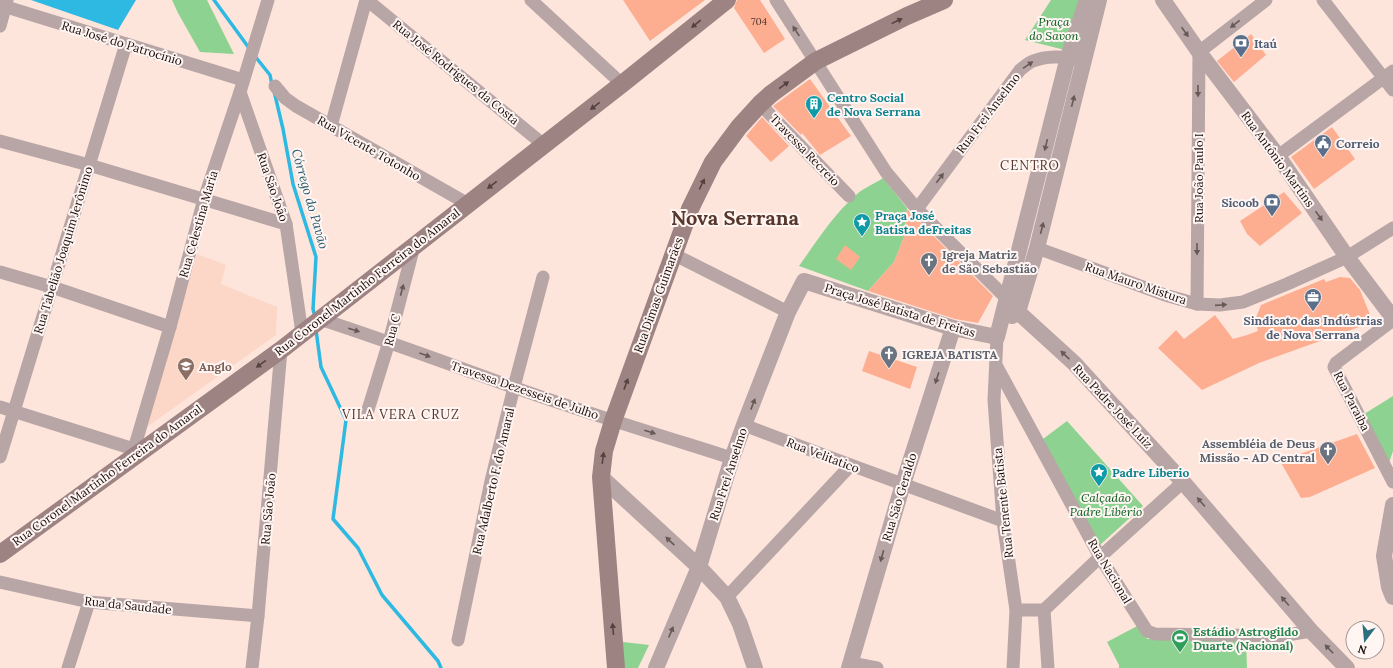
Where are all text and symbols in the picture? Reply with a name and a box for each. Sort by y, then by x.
park label: Praça do Savon [1029,14,1079,43]
house number: 704 [751,15,768,28]
street label: Rua José Rodrigues da Costa [390,16,522,128]
street label: Rua José do Patrocínio [60,17,184,69]
one-way arrow [891,18,903,24]
one-way arrow [691,20,702,29]
one-way arrow [1230,20,1241,28]
one-way arrow [792,26,800,36]
one-way arrow [1181,27,1189,37]
bank icon: Itaú [1231,33,1251,58]
place label: Itaú [1254,36,1278,51]
one-way arrow [1022,61,1034,68]
street label: Rua Frei Anselmo [953,70,1023,156]
one-way arrow [778,81,789,89]
one-way arrow [1195,85,1202,97]
place label: Centro Social de Nova Serrana [827,90,921,119]
building icon: Centro Social de Nova Serrana [804,94,824,119]
one-way arrow [1070,95,1076,107]
one-way arrow [589,101,600,110]
street label: Rua Antônio Martins [1238,108,1318,210]
street label: Travessa Recreio [767,111,843,189]
street label: Rua Vicente Totonho [315,112,423,184]
street label: Rua João Paulo I [1191,133,1206,223]
public building icon: Correio [1313,133,1333,158]
place label: Correio [1336,136,1380,151]
one-way arrow [1043,139,1049,151]
water label: Córrego do Pavão [288,147,332,251]
street label: Rua São João [254,151,292,223]
district label: CENTRO [1000,157,1060,174]
street label: Rua Tabelião Joaquim Jerônimo [30,164,96,336]
street label: Rua Celestina Maria [176,169,220,279]
one-way arrow [936,172,944,183]
one-way arrow [699,178,705,190]
one-way arrow [487,181,497,189]
bank icon: Sicoob [1262,192,1282,217]
place label: Sicoob [1221,195,1259,210]
street label: Rua Coronel Martinho Ferreira do Amaral [272,205,462,359]
district label: Nova Serrana [671,205,800,230]
place label: Praça José Batista deFreitas [875,208,972,237]
one-way arrow [1315,211,1323,221]
place icon: Praça José Batista deFreitas [852,212,872,237]
one-way arrow [1040,221,1046,234]
street label: Rua Dimas Guimarães [630,235,686,355]
one-way arrow [1194,243,1200,256]
place label: Igreja Matriz de São Sebastião [942,247,1037,276]
church icon: Igreja Matriz de São Sebastião [919,251,939,276]
street label: Rua Mauro Mistura [1083,259,1189,307]
street label: Praça José Batista de Freitas [823,280,978,340]
one-way arrow [400,284,406,297]
office icon: Sindicato das Indústrias de Nova Serrana [1303,287,1323,312]
one-way arrow [1215,301,1227,308]
street label: Rua C [381,312,403,348]
place label: Sindicato das Indústrias de Nova Serrana [1244,313,1383,342]
one-way arrow [349,327,361,333]
church icon: IGREJA BATISTA [879,344,899,369]
place label: IGREJA BATISTA [902,347,997,362]
one-way arrow [1060,351,1070,360]
one-way arrow [420,352,432,358]
school or university icon: Anglo [176,356,196,381]
street label: Travessa Dezesseis de Julho [449,358,601,422]
place label: Anglo [199,359,232,374]
one-way arrow [256,360,266,368]
street label: Rua Padre José Luiz [1070,361,1156,451]
street label: Rua Paraiba [1330,369,1374,433]
one-way arrow [933,373,939,385]
one-way arrow [624,378,630,390]
one-way arrow [750,398,756,410]
street label: Rua Coronel Martinho Ferreira do Amaral [9,401,205,549]
district label: VILA VERA CRUZ [341,406,460,423]
street label: Rua Adalberto F. do Amaral [469,406,517,556]
street label: Rua Frei Anselmo [706,426,750,522]
one-way arrow [644,429,656,435]
street label: Rua Velitatico [784,434,862,476]
place label: Assembléia de Deus Missão - AD Central [1200,436,1315,465]
church icon: Assembléia de Deus Missão - AD Central [1318,440,1338,465]
street label: Rua Tenente Batista [990,447,1016,559]
street label: Rua São Geraldo [878,451,920,543]
one-way arrow [600,452,606,464]
place icon: Padre Liberio [1089,462,1109,487]
place label: Padre Liberio [1112,465,1189,480]
street label: Rua São João [257,473,279,545]
park label: Calçadão Padre Libério [1070,490,1142,519]
one-way arrow [1196,497,1205,508]
one-way arrow [665,536,675,546]
street label: Rua Nacional [1085,536,1135,606]
one-way arrow [879,550,885,562]
street label: Rua da Saudade [84,593,173,617]
one-way arrow [1281,596,1290,606]
north arrow [1345,620,1385,660]
one-way arrow [609,623,616,635]
place label: Estádio Astrogildo Duarte (Nacional) [1193,624,1298,654]
one-way arrow [669,626,675,638]
sports icon: Estádio Astrogildo Duarte (Nacional) [1170,628,1190,653]
text: N [1356,642,1368,658]
one-way arrow [1324,644,1333,654]

